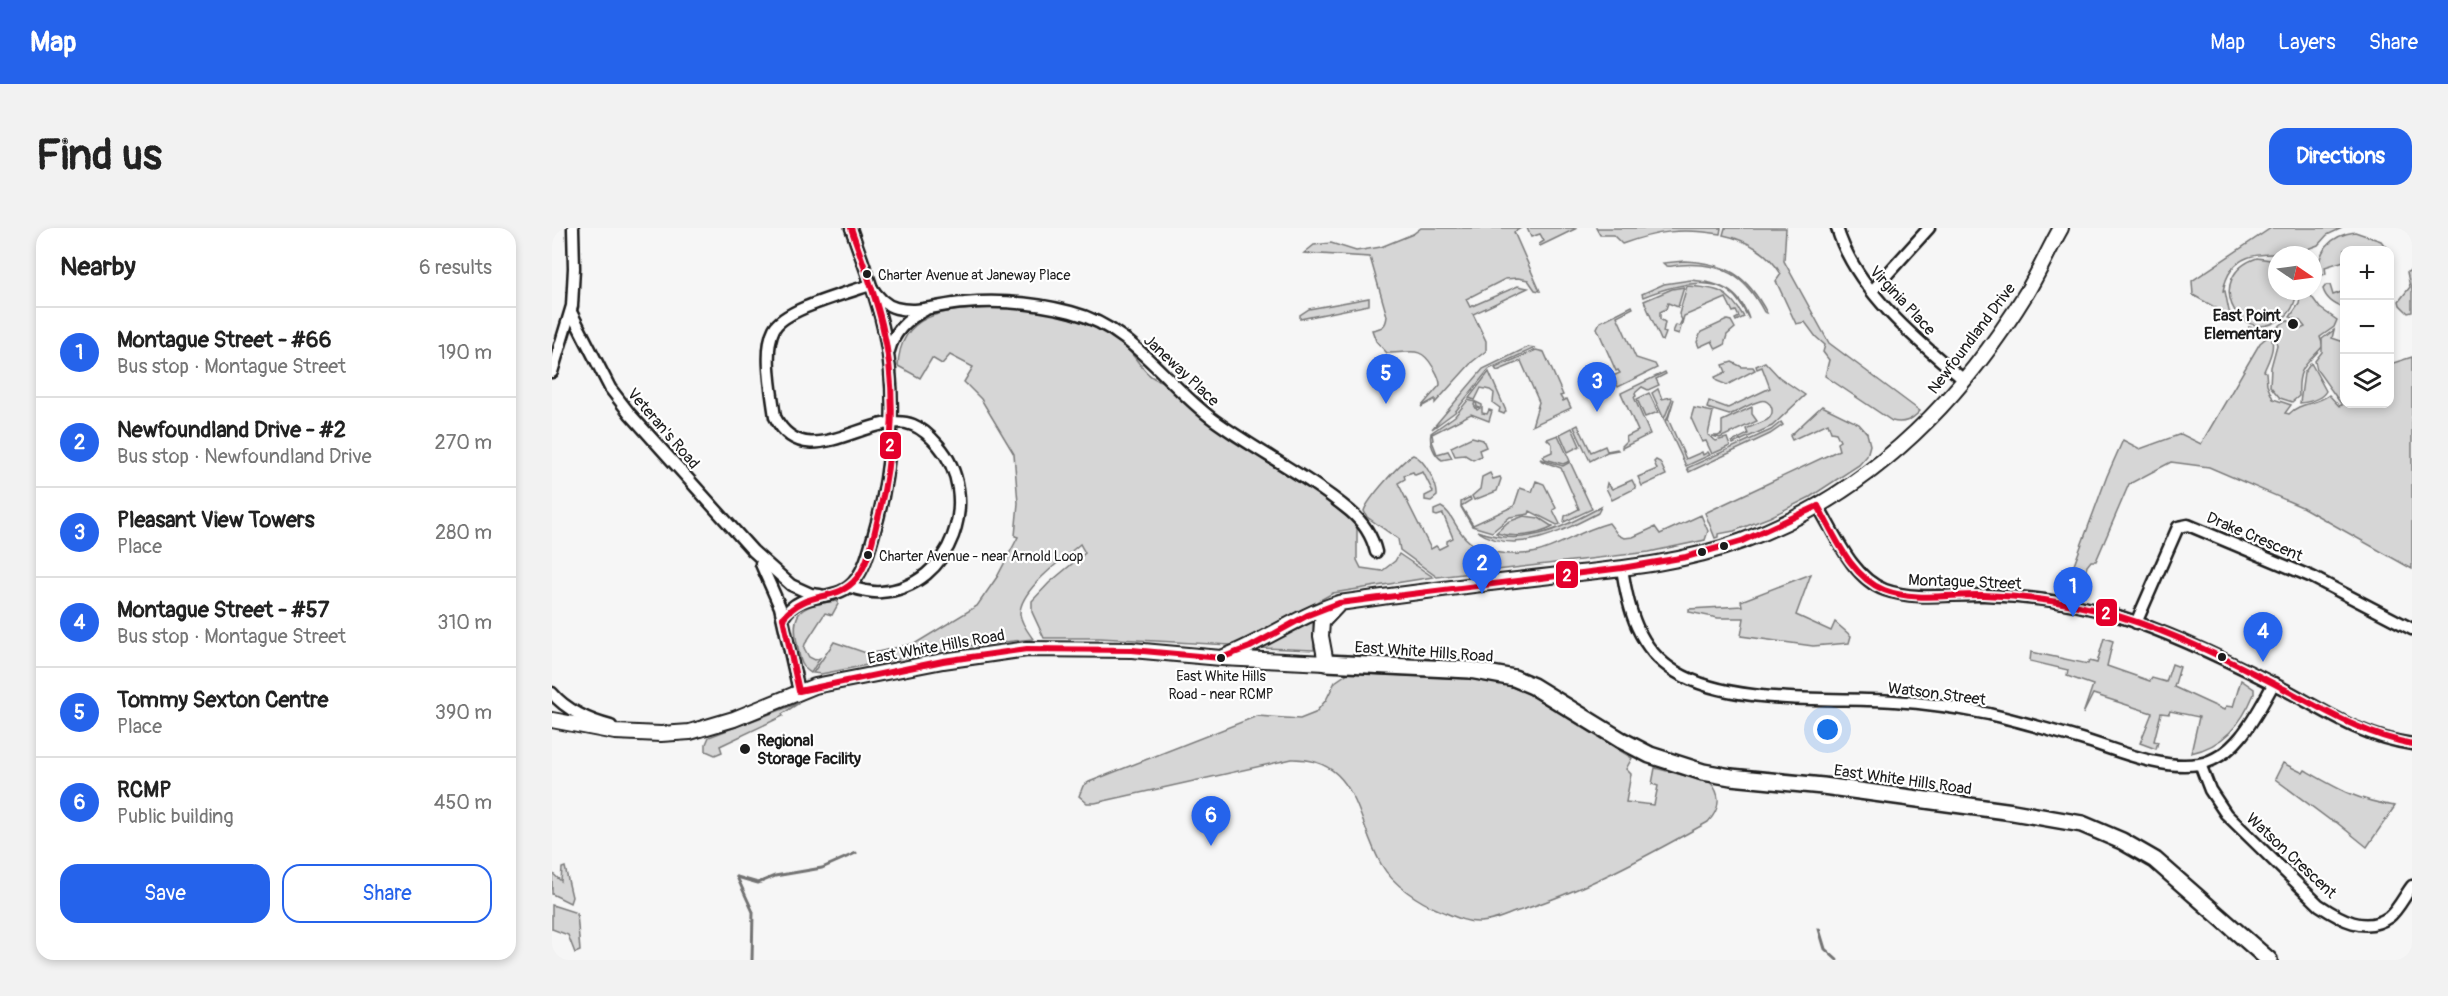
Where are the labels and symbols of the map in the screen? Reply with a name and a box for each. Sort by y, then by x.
north arrow [2268,246,2322,300]
street label: Virginia Place [1865,262,1940,340]
place label: Charter Avenue at Janeway Place [878,267,1070,284]
marker: Charter Avenue at Janeway Place [861,268,873,280]
street label: Newfoundland Drive [1924,279,2020,398]
place label: East Point Elementary [2204,306,2282,344]
marker: East Point Elementary [2286,317,2300,331]
street label: Janeway Place [1139,331,1223,411]
pin: 5 [1366,354,1406,404]
pin: 3 [1578,362,1616,412]
street label: Veteran's Road [623,384,704,473]
line badge: 2 [879,431,902,460]
text: 2 [886,436,895,456]
street label: Drake Crescent [2203,508,2306,566]
unlabelled marker [1718,540,1730,552]
pin: 2 [1462,544,1502,594]
unlabelled marker [1696,546,1708,558]
place label: Charter Avenue - near Arnold Loop [879,548,1084,565]
marker: Charter Avenue - near Arnold Loop [862,549,874,561]
line badge: 2 [1555,560,1579,589]
text: 2 [1563,566,1572,586]
pin: 1 [2054,568,2092,617]
street label: Montague Street [1908,570,2023,594]
line badge: 2 [2095,598,2118,627]
text: 2 [2102,604,2111,624]
pin: 4 [2244,612,2282,662]
street label: East White Hills Road [866,625,1006,669]
street label: East White Hills Road [1354,637,1494,667]
unlabelled marker [2216,651,2228,663]
marker: East White Hills Road - near RCMP [1215,652,1227,664]
place label: East White Hills Road - near RCMP [1169,668,1274,703]
street label: Watson Street [1887,678,1988,710]
your location [1813,715,1842,744]
place label: Regional Storage Facility [757,731,861,769]
marker: Regional Storage Facility [738,742,752,756]
street label: East White Hills Road [1833,760,1973,800]
pin: 6 [1192,796,1230,846]
street label: Watson Crescent [2242,809,2341,903]

